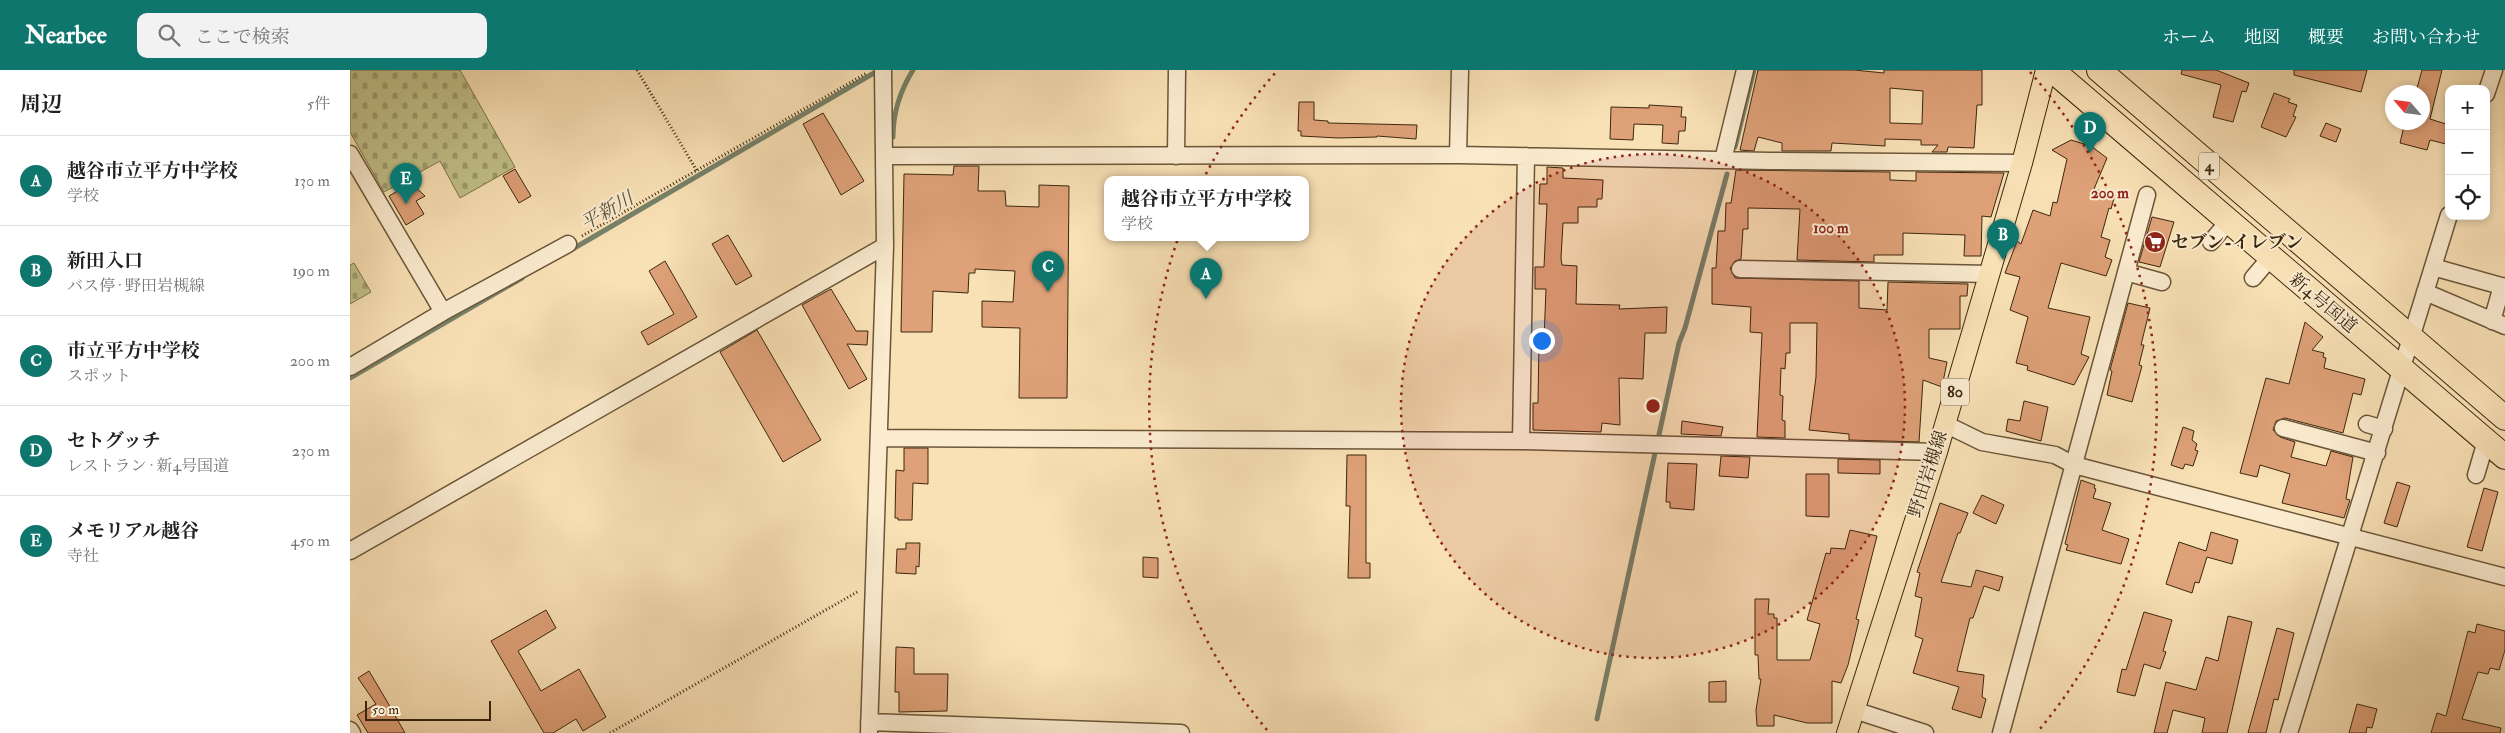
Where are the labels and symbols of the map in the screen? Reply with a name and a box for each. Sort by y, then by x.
north arrow [2385,85,2430,130]
pin: D [2074,112,2106,153]
road number: 4 [2199,152,2219,180]
pin: E [390,163,422,204]
text: 200 m [2091,184,2129,203]
water label: 平新川 [576,185,639,236]
text: 100 m [1813,219,1849,238]
pin: B [1987,219,2019,260]
supermarket icon: セブン-イレブン [2143,230,2167,254]
place label: セブン-イレブン [2171,231,2303,254]
pin: C [1032,251,1064,292]
pin: A [1190,258,1222,299]
street label: 新4号国道 [2284,268,2362,338]
your location [1529,328,1555,354]
road number: 80 [1941,378,1969,406]
centre of rings [1644,397,1662,415]
street label: 野田岩槻線 [1903,428,1953,520]
scale bar [365,698,491,721]

